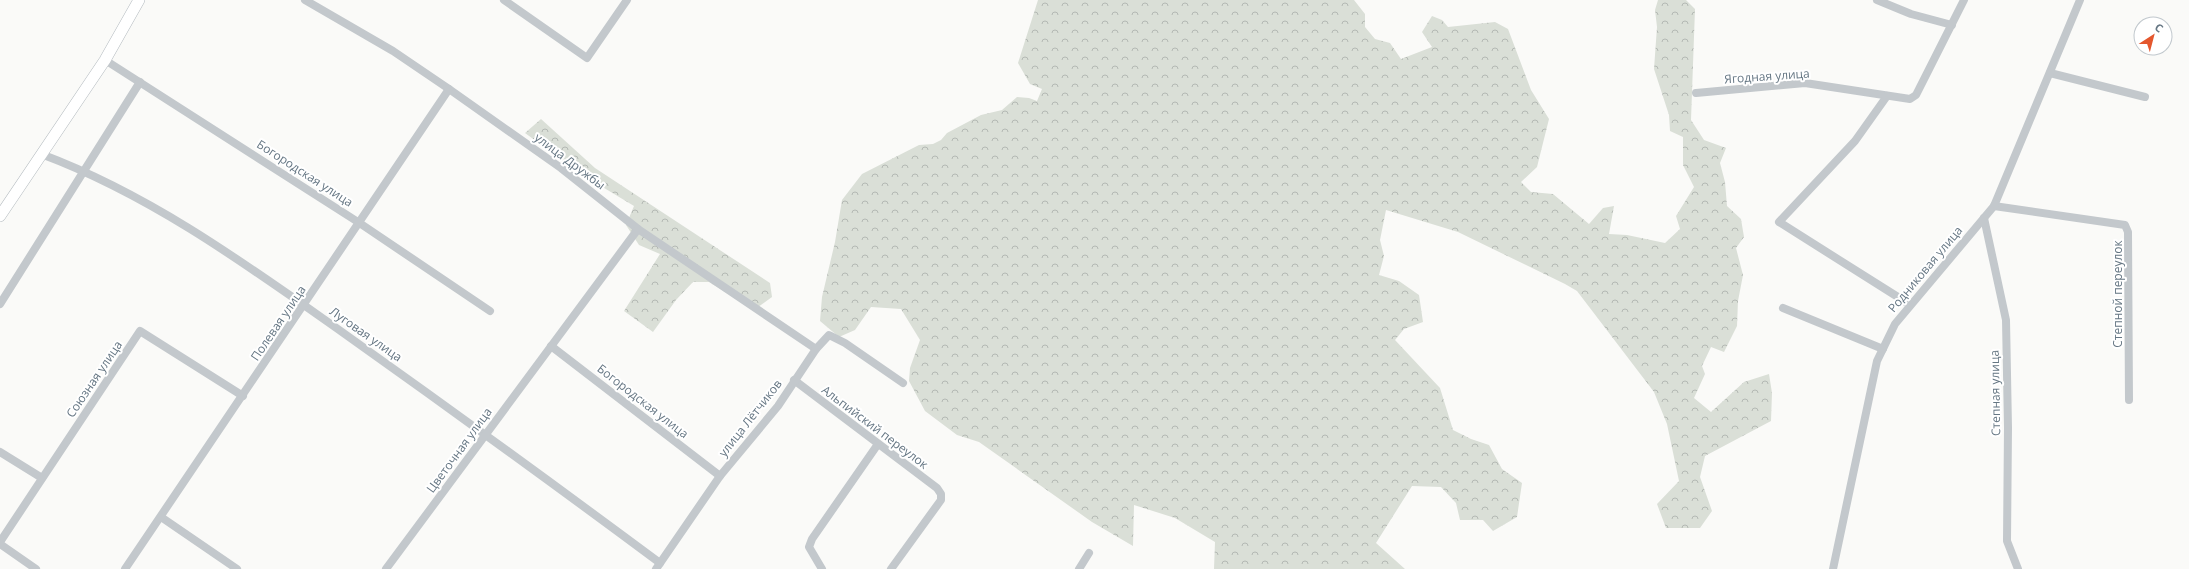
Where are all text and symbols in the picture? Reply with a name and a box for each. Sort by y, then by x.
north arrow [2133,16,2173,56]
text: С [2152,19,2166,36]
street label: Ягодная улица [1724,65,1810,87]
street label: улица Дружбы [531,129,609,193]
street label: Богородская улица [254,136,356,210]
street label: Родниковая улица [1884,222,1966,316]
street label: Степной переулок [2109,239,2126,348]
street label: Полевая улица [246,282,310,364]
street label: Луговая улица [326,303,406,365]
street label: Союзная улица [62,337,126,421]
street label: Степная улица [1986,350,2004,436]
street label: Богородская улица [594,360,692,442]
street label: улица Лётчиков [714,376,786,460]
street label: Альпийский переулок [818,381,932,473]
street label: Цветочная улица [422,404,496,496]

